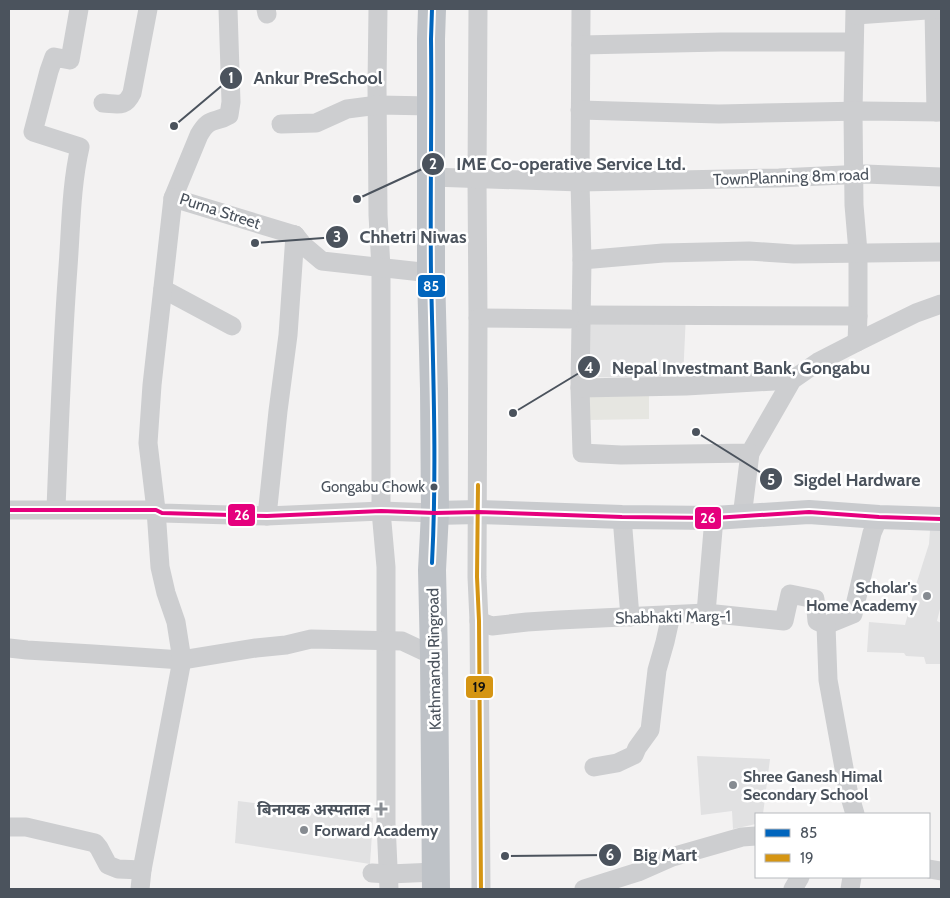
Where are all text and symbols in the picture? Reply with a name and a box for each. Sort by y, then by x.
callout: Ankur PreSchool [219,61,393,94]
text: Ankur PreSchool [253,67,383,89]
text: 1 [228,69,234,87]
callout: IME Co-operative Service Ltd. [421,147,695,180]
text: IME Co-operative Service Ltd. [456,153,686,175]
text: 2 [429,155,437,173]
street label: TownPlanning 8m road [713,165,869,189]
street label: Purna Street [177,189,263,233]
callout: Chhetri Niwas [325,220,477,253]
text: Chhetri Niwas [359,226,467,248]
text: 3 [333,228,341,246]
line badge: 85 [417,274,446,298]
text: 85 [423,277,439,295]
callout: Nepal Investmant Bank, Gongabu [577,351,880,384]
text: Nepal Investmant Bank, Gongabu [612,357,870,379]
text: 4 [584,359,594,377]
callout: Sigdel Hardware [758,463,930,496]
text: Sigdel Hardware [794,469,920,491]
text: 5 [767,471,775,489]
place label: Gongabu Chowk [321,478,425,496]
marker: Gongabu Chowk [429,482,439,492]
line badge: 26 [227,503,256,527]
text: 26 [234,506,250,524]
line badge: 26 [694,506,722,530]
text: 26 [700,509,716,527]
place label: Scholar's Home Academy [806,578,917,615]
street label: Kathmandu Ringroad [423,588,445,730]
marker: Scholar's Home Academy [921,590,933,602]
street label: Shabhakti Marg-1 [615,606,731,628]
line badge: 19 [465,675,494,699]
text: 19 [472,678,486,696]
place label: Shree Ganesh Himal Secondary School [743,767,883,804]
marker: Shree Ganesh Himal Secondary School [727,779,739,791]
place label: बिनायक अस्पताल [257,800,371,819]
marker: बिनायक अस्पताल [374,802,388,816]
legend [755,813,930,878]
place label: Forward Academy [314,821,439,840]
marker: Forward Academy [298,824,310,836]
text: 85 [800,824,817,842]
callout: Big Mart [597,838,707,871]
text: Big Mart [633,844,697,866]
text: 6 [606,846,614,864]
text: 19 [800,849,813,867]

